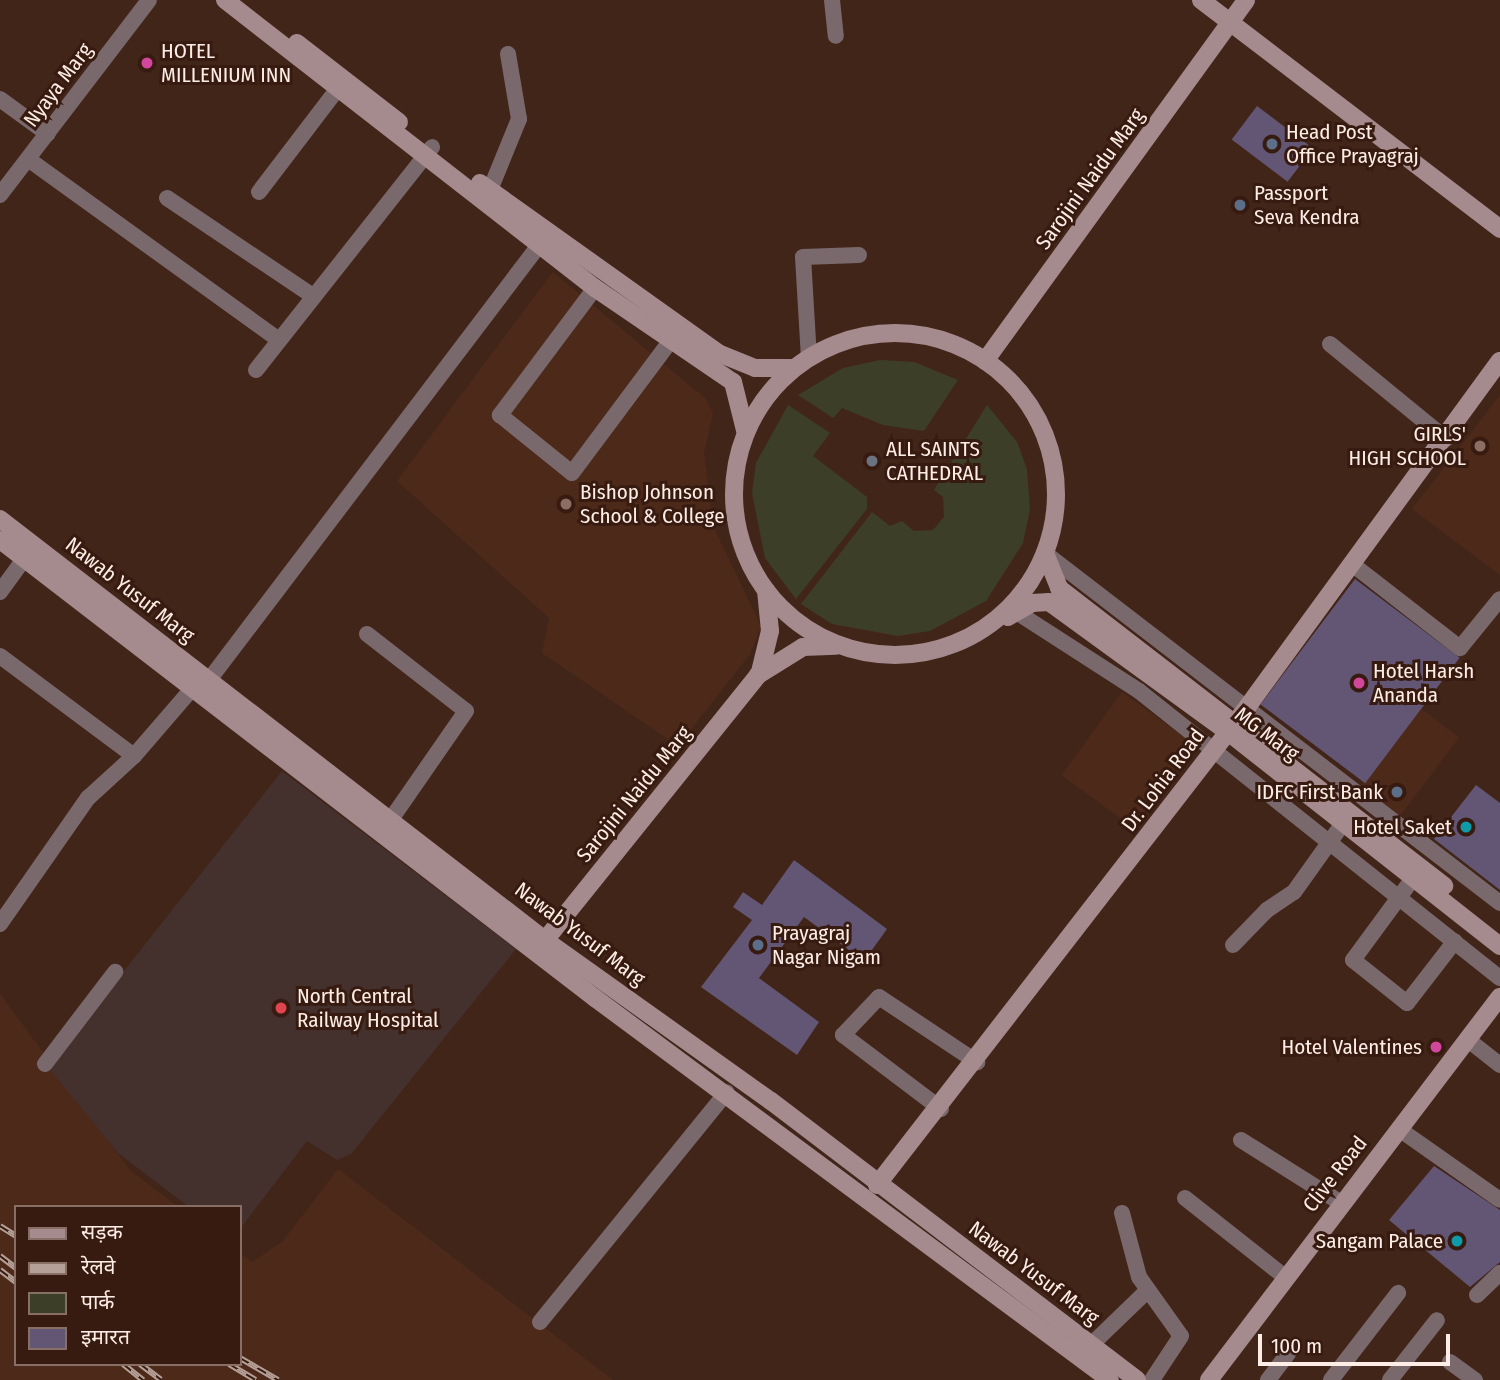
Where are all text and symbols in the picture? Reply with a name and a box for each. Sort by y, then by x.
street label: Nyaya Marg [18,38,98,132]
place label: HOTEL MILLENIUM INN [161,38,291,88]
marker: HOTEL MILLENIUM INN [139,55,155,71]
street label: Sarojini Naidu Marg [1030,104,1150,254]
place label: Head Post Office Prayagraj [1286,119,1419,169]
marker: Head Post Office Prayagraj [1264,136,1280,152]
place label: Passport Seva Kendra [1254,180,1359,230]
marker: Passport Seva Kendra [1232,197,1248,213]
place label: GIRLS' HIGH SCHOOL [1349,421,1466,471]
place label: ALL SAINTS CATHEDRAL [886,436,983,486]
marker: GIRLS' HIGH SCHOOL [1472,438,1488,454]
marker: ALL SAINTS CATHEDRAL [864,453,880,469]
place label: Bishop Johnson School & College [580,479,725,529]
marker: Bishop Johnson School & College [558,496,574,512]
street label: Nawab Yusuf Marg [61,532,199,648]
place label: Hotel Harsh Ananda [1373,658,1474,708]
marker: Hotel Harsh Ananda [1351,675,1367,691]
street label: MG Marg [1230,702,1304,766]
street label: Sarojini Naidu Marg [571,721,697,867]
street label: Dr. Lohia Road [1116,724,1210,836]
place label: IDFC First Bank [1257,779,1383,805]
marker: IDFC First Bank [1389,784,1405,800]
place label: Hotel Saket [1353,814,1452,840]
marker: Hotel Saket [1458,819,1474,835]
street label: Nawab Yusuf Marg [510,877,650,991]
place label: Prayagraj Nagar Nigam [772,920,881,970]
marker: Prayagraj Nagar Nigam [750,937,766,953]
place label: North Central Railway Hospital [297,983,439,1033]
marker: North Central Railway Hospital [271,998,291,1018]
place label: Hotel Valentines [1281,1034,1422,1060]
marker: Hotel Valentines [1428,1039,1444,1055]
street label: Clive Road [1298,1131,1372,1217]
legend [14,1205,242,1366]
street label: Nawab Yusuf Marg [964,1216,1104,1330]
text: सड़क [81,1219,123,1245]
place label: Sangam Palace [1316,1228,1443,1254]
marker: Sangam Palace [1449,1233,1465,1249]
text: रेलवे [81,1254,116,1280]
text: पार्क [81,1289,115,1315]
scale bar [1262,1320,1454,1364]
text: इमारत [81,1324,130,1350]
text: 100 m [1271,1333,1322,1359]

